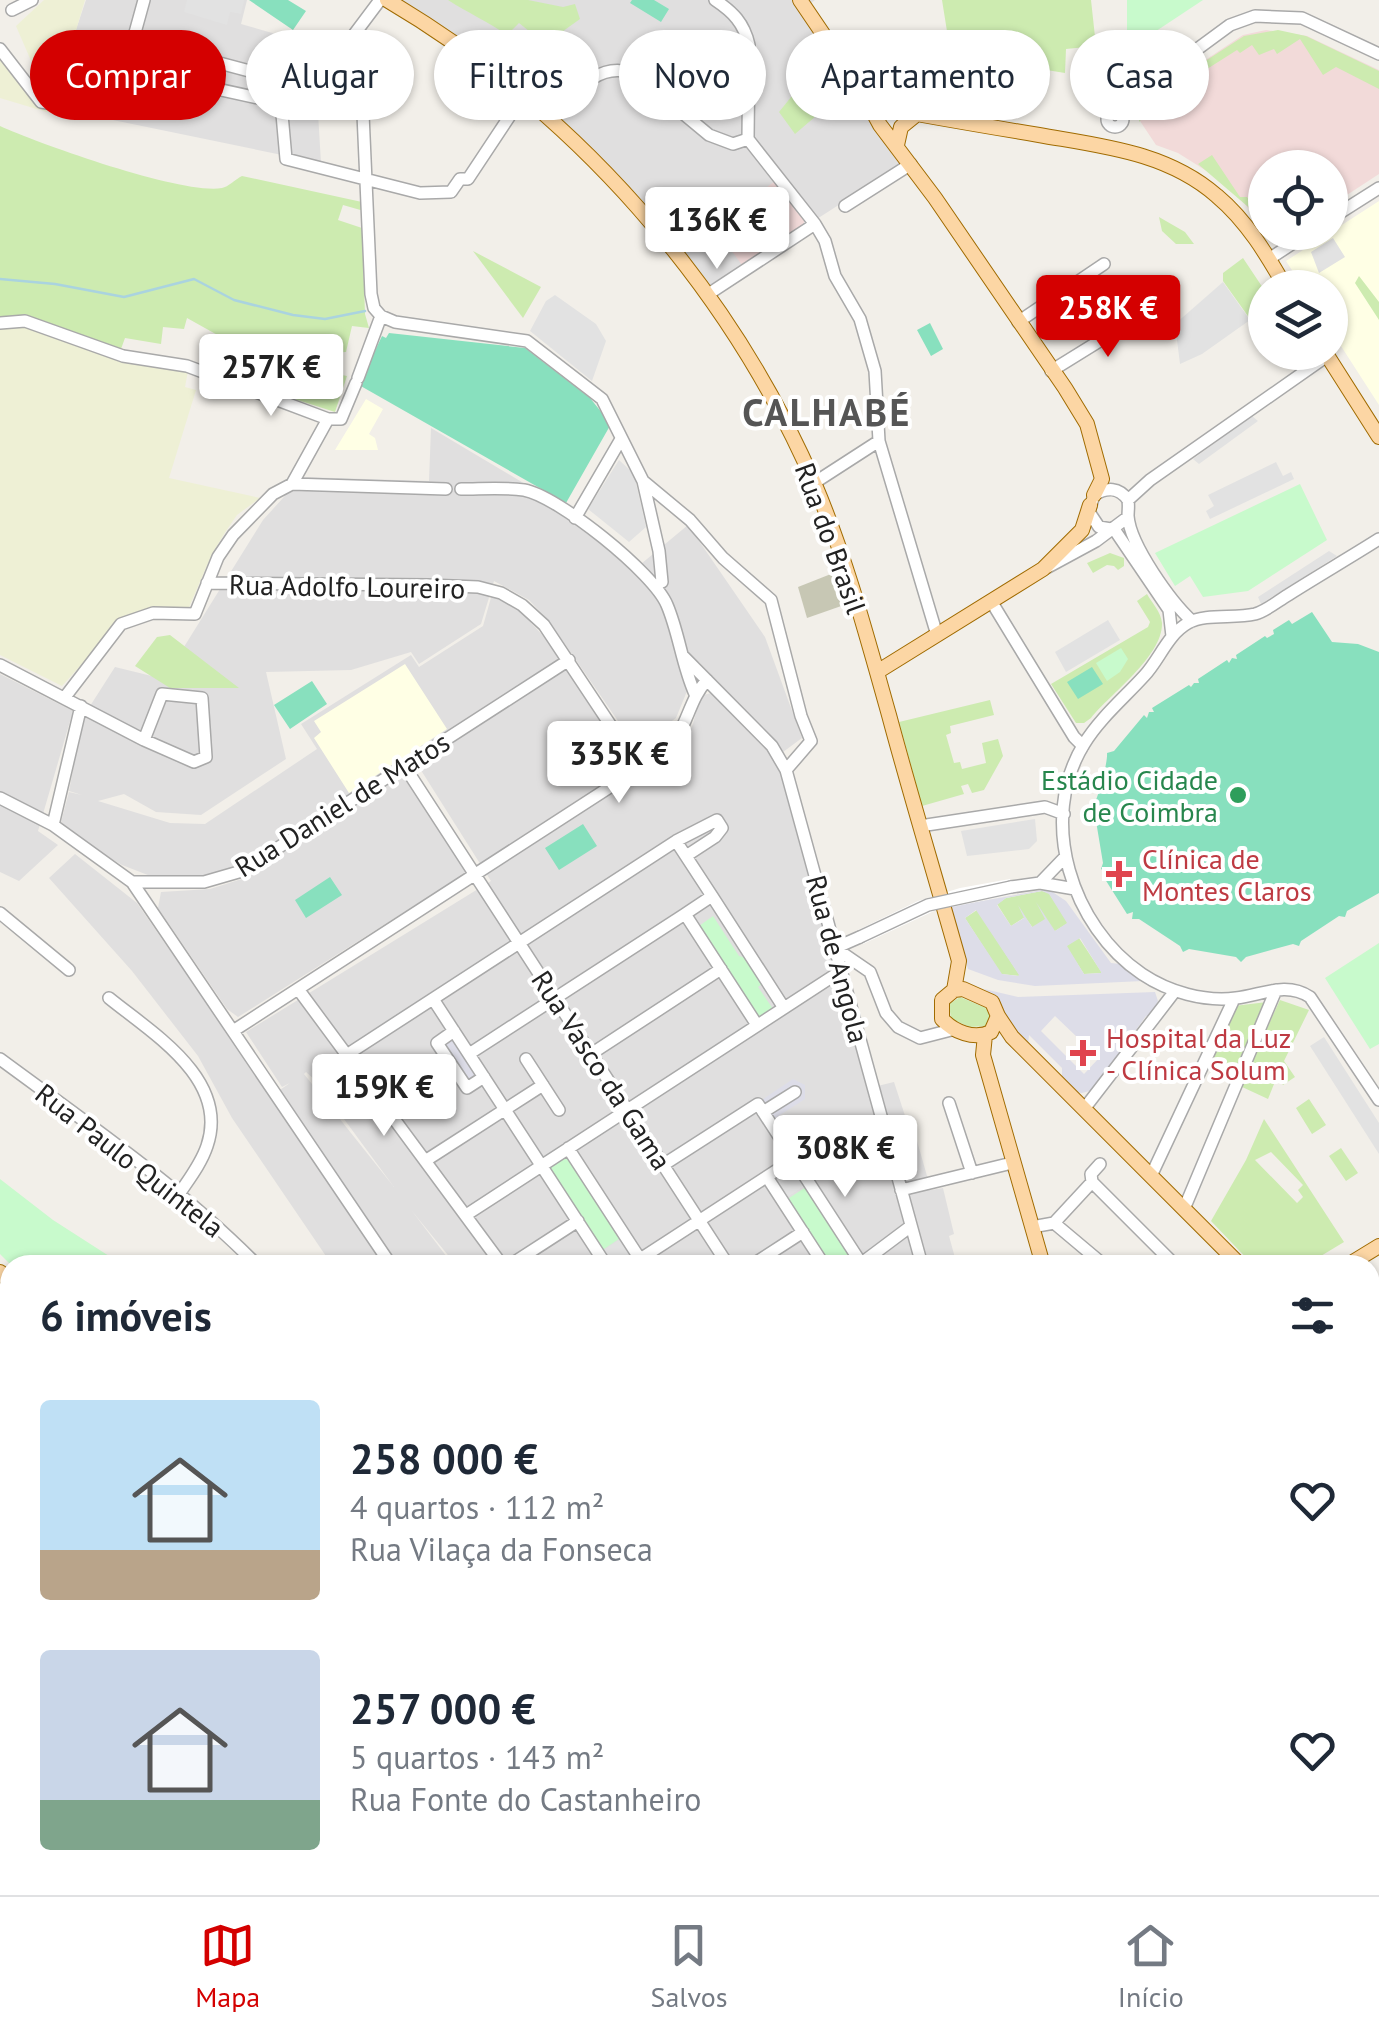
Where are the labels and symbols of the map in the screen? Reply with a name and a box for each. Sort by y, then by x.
pin: 136K € [636,187,798,272]
pin: 258K € [1027,275,1189,360]
pin: 257K € [190,334,352,419]
district label: CALHABÉ [742,387,912,436]
street label: Rua do Brasil [787,458,875,618]
street label: Rua Adolfo Loureiro [228,565,466,607]
pin: 335K € [538,721,700,806]
street label: Rua Daniel de Matos [228,723,456,885]
place label: Estádio Cidade de Coimbra [1041,761,1218,830]
marker: Estádio Cidade de Coimbra [1227,784,1249,806]
place label: Clínica de Montes Claros [1142,840,1312,909]
marker: Clínica de Montes Claros [1106,861,1132,887]
street label: Rua de Angola [798,871,878,1047]
street label: Rua Vasco da Gama [524,963,680,1177]
place label: Hospital da Luz - Clínica Solum [1106,1019,1291,1088]
marker: Hospital da Luz - Clínica Solum [1070,1040,1096,1066]
pin: 159K € [303,1054,465,1139]
street label: Rua Paulo Quintela [28,1075,232,1245]
pin: 308K € [764,1115,926,1200]

